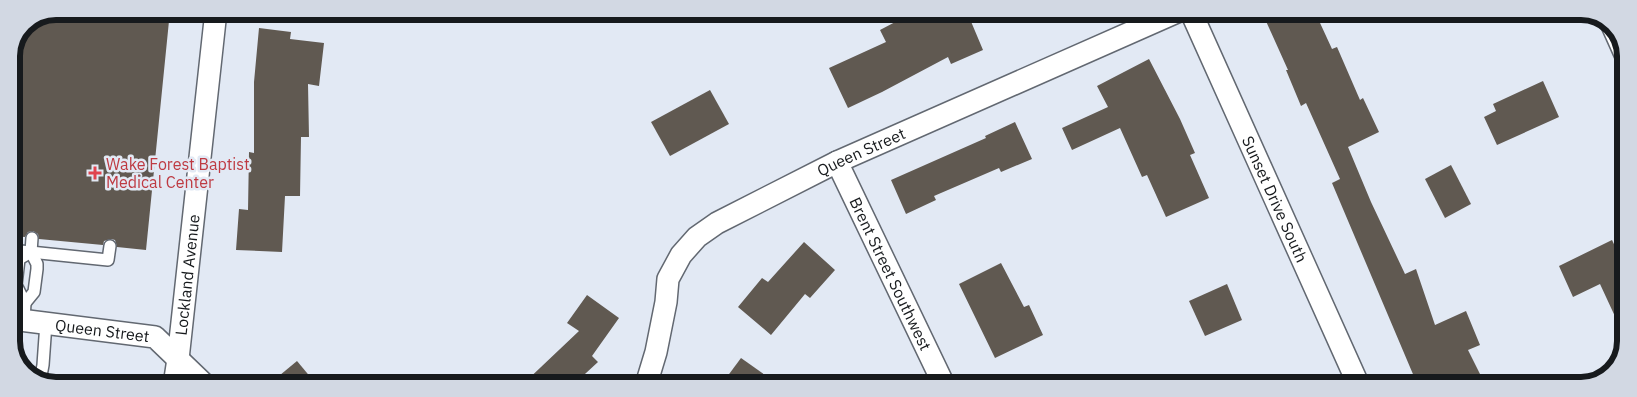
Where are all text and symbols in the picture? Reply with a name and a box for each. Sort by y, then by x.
street label: Queen Street [813,123,908,181]
street label: Sunset Drive South [1238,133,1312,265]
place label: Wake Forest Baptist Medical Center [106,154,250,192]
marker: Wake Forest Baptist Medical Center [88,166,102,180]
street label: Brent Street Southwest [845,194,936,354]
street label: Lockland Avenue [171,213,204,336]
street label: Queen Street [54,315,151,346]

